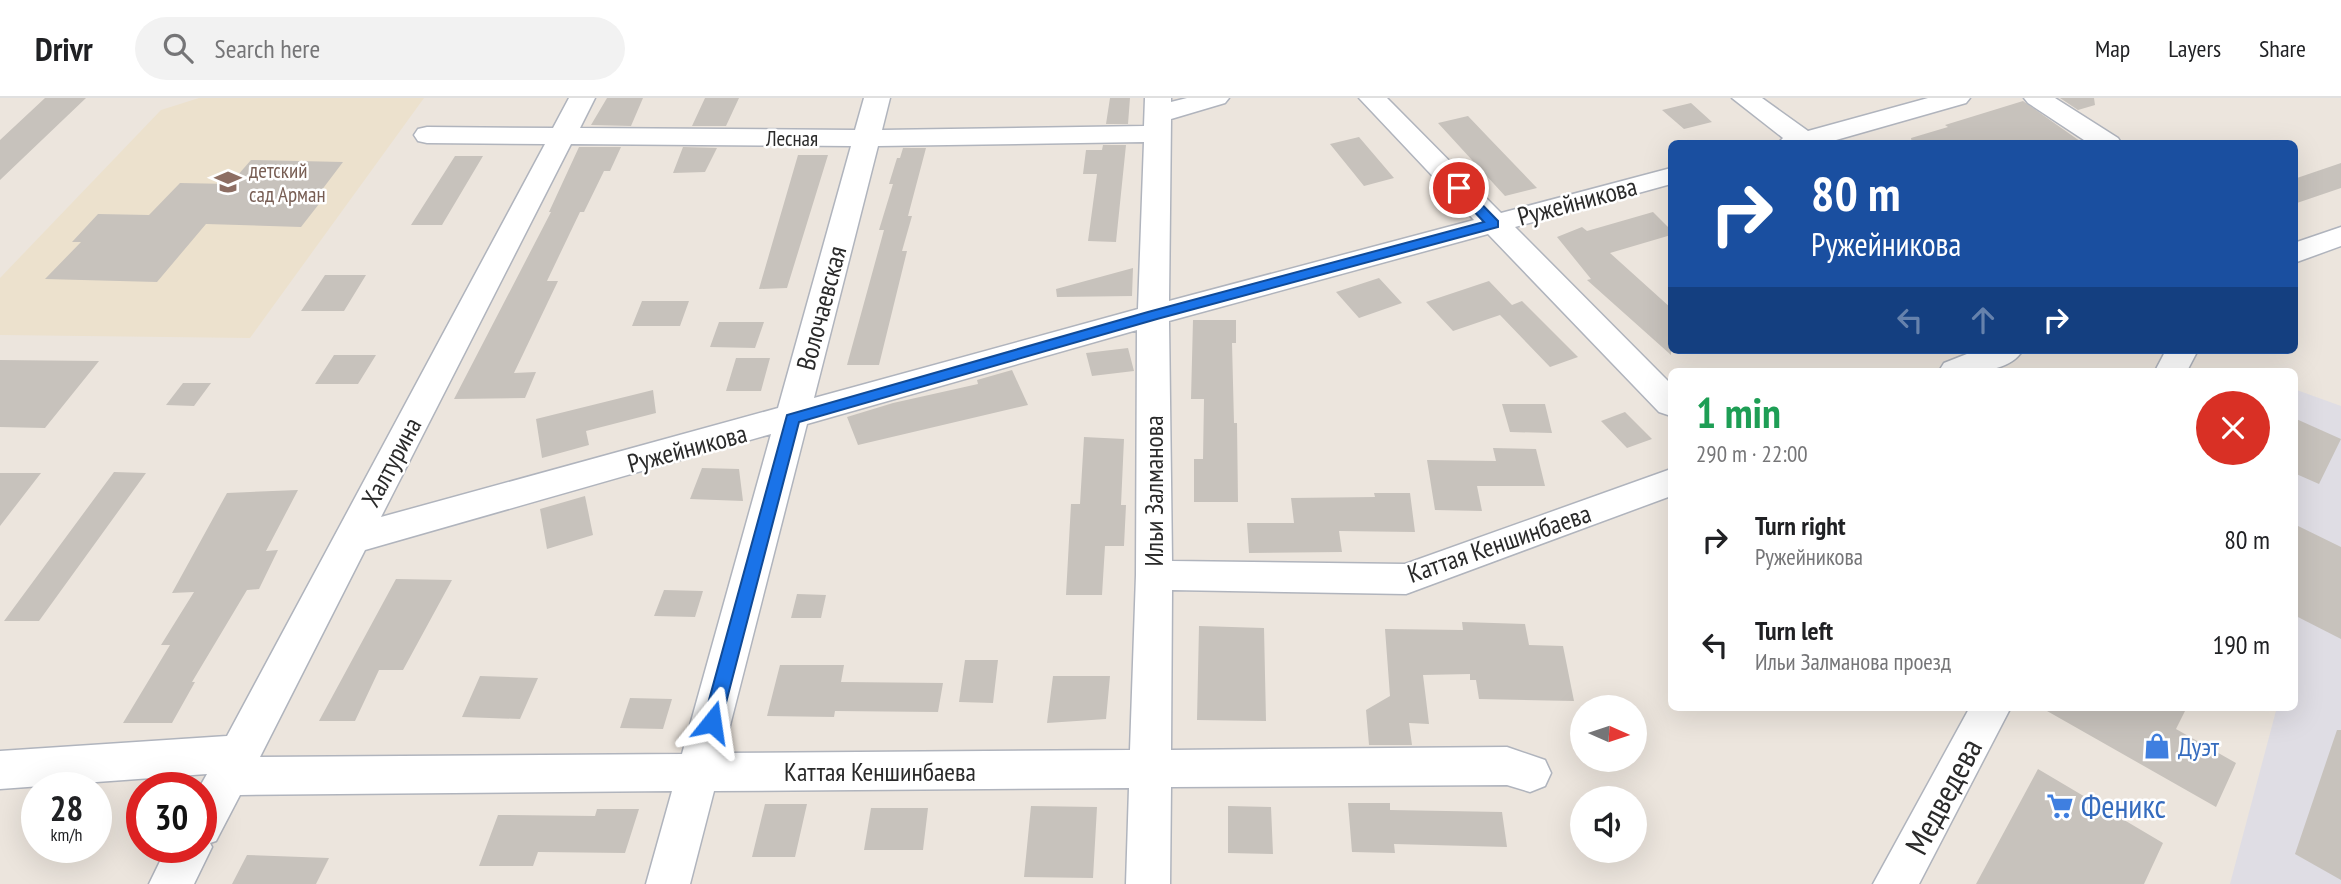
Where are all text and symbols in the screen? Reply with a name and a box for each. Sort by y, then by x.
search box [135,17,625,80]
text: Drivr [35,27,93,70]
icon: search [159,29,197,67]
text: Search here [215,32,320,65]
text: Map [2095,33,2130,64]
text: Layers [2168,33,2221,64]
text: Share [2259,33,2306,64]
street label: Лесная [765,125,818,152]
place label: детский сад Арман [249,157,326,208]
pin [1429,158,1489,218]
text: 80 m [1811,161,1900,225]
school or university icon: детский сад Арман [213,167,243,197]
icon: right [1696,168,1787,259]
icon: arrive [1440,169,1478,207]
street label: Ружейникова [1514,169,1640,233]
text: Ружейникова [1811,223,1961,265]
street label: Волочаевская [789,242,853,374]
icon: left [1891,301,1929,339]
icon: ahead [1964,301,2002,339]
icon: right [2037,301,2075,339]
text: 1 min [1696,385,1781,440]
button: close [2196,391,2270,465]
street label: Халтурина [354,412,428,512]
street label: Ильи Залманова [1137,415,1170,567]
street label: Ружейникова [624,416,750,480]
text: 290 m · 22:00 [1696,439,1808,468]
street label: Каттая Кеншинбаева [1403,496,1595,590]
text: Turn right [1755,509,1846,542]
icon: right [1696,521,1734,559]
text: 80 m [2224,523,2270,556]
text: Ружейникова [1755,542,1863,571]
text: Turn left [1755,614,1833,647]
icon: left [1696,626,1734,664]
text: 190 m [2212,628,2270,661]
text: Ильи Залманова проезд [1755,647,1951,676]
position arrow [675,685,749,759]
north arrow [1570,695,1647,772]
map controls [1570,695,1647,863]
place label: Дуэт [2178,730,2220,763]
street label: Медведева [1895,731,1991,861]
shop icon: Дуэт [2142,731,2172,761]
street label: Каттая Кеншинбаева [784,755,976,788]
speed limit sign: 30 [126,772,217,863]
text: 28 [50,785,83,831]
place label: Феникс [2081,785,2166,827]
button: sound [1570,786,1647,863]
supermarket icon: Феникс [2045,791,2075,821]
text: km/h [51,823,82,846]

